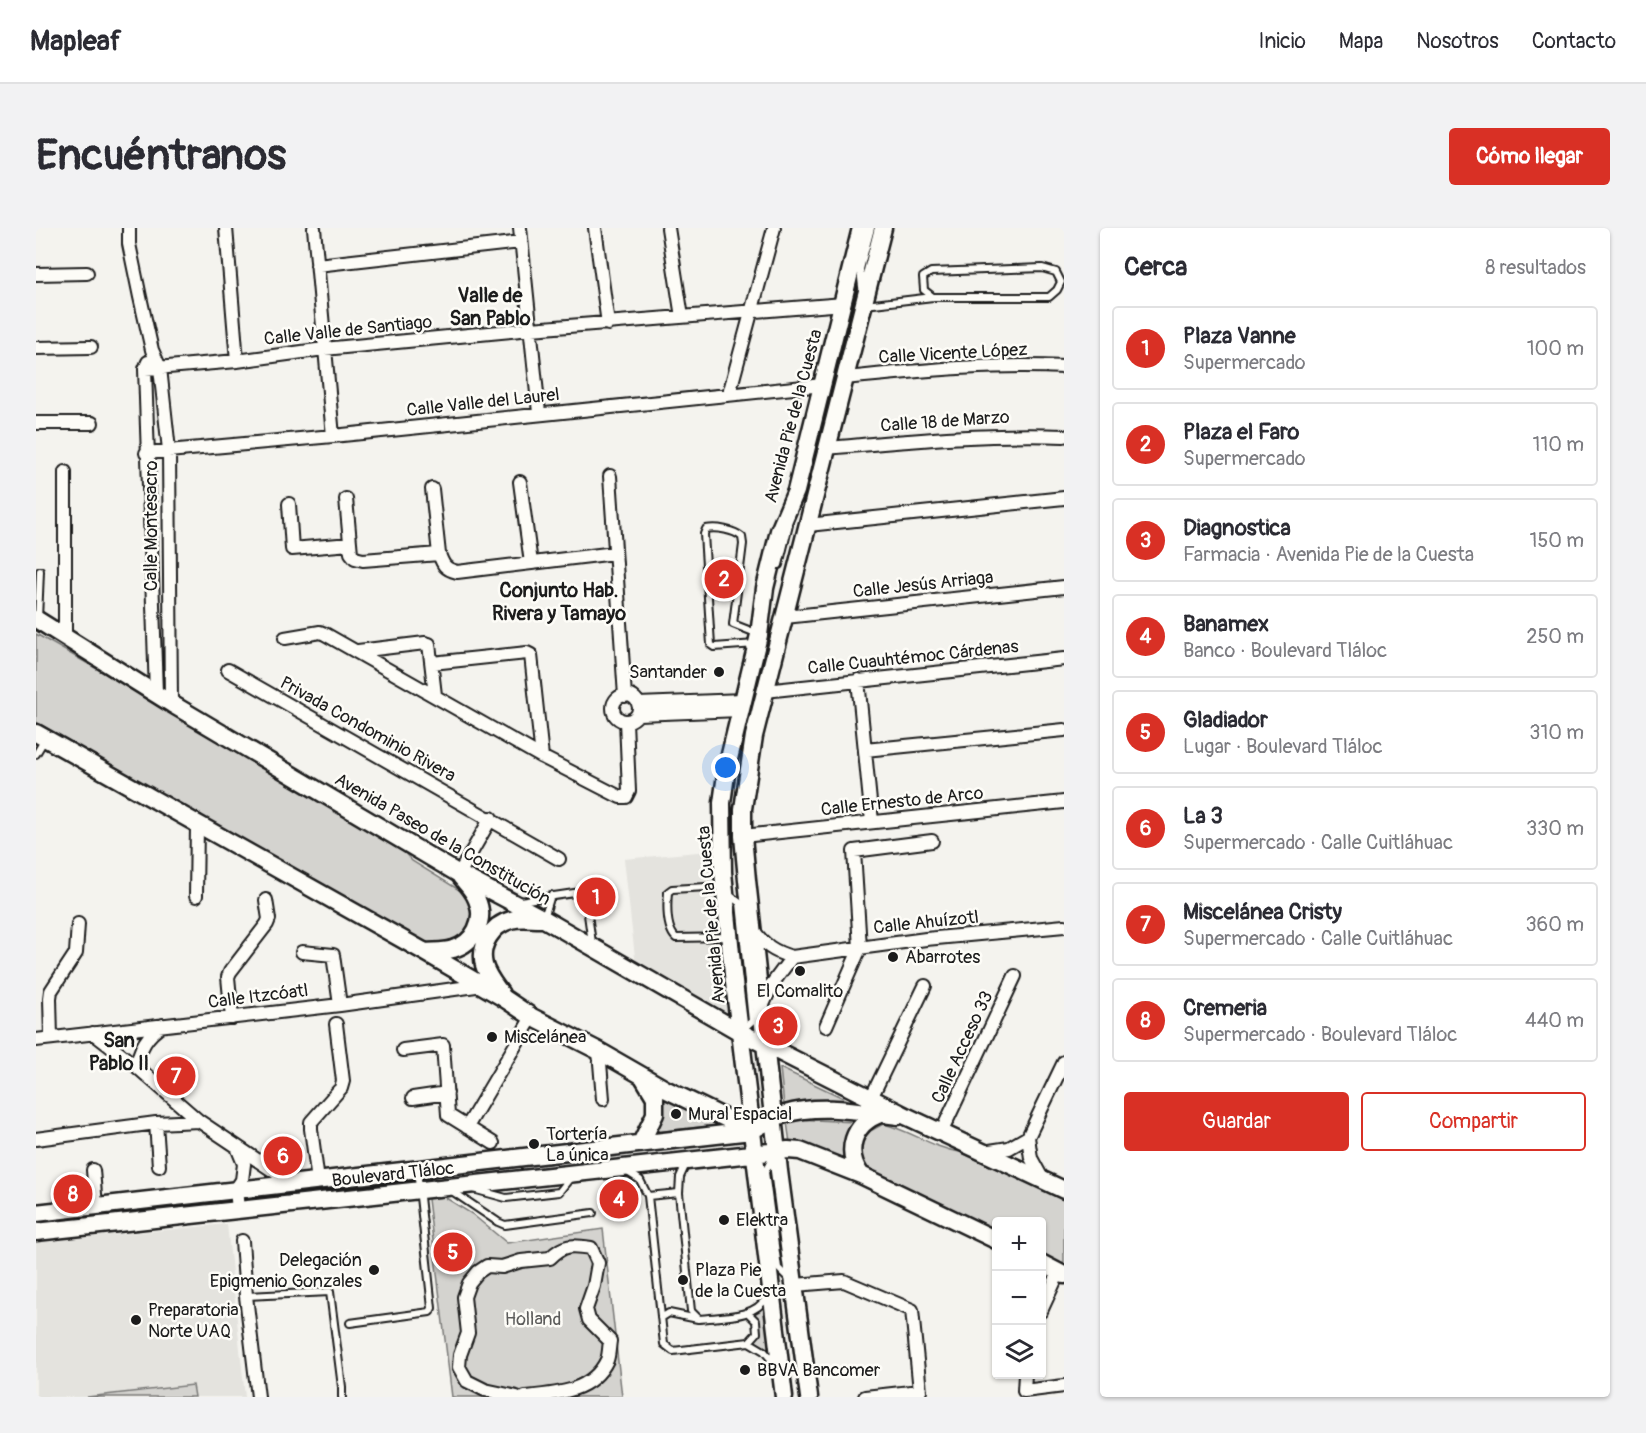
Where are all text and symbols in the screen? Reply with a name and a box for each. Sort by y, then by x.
text: Mapleaf [30,24,121,59]
text: Inicio [1259,28,1306,55]
text: Mapa [1339,28,1383,55]
text: Nosotros [1416,28,1499,55]
text: Contacto [1532,28,1616,55]
button: Cómo llegar [1449,128,1610,185]
text: Encuéntranos [36,130,286,182]
text: Cerca [1124,251,1187,283]
text: 8 resultados [1485,255,1586,280]
district label: Valle de San Pablo [450,283,531,331]
street label: Calle Valle de Santiago [263,310,434,351]
text: Plaza Vanne [1183,322,1296,350]
street label: Avenida Pie de la Cuesta [759,327,828,505]
text: 1 [1142,336,1149,361]
text: 100 m [1527,336,1584,361]
street label: Calle Vicente López [878,338,1028,369]
text: Supermercado [1183,350,1306,375]
street label: Calle Valle del Laurel [405,383,561,422]
street label: Calle 18 de Marzo [880,405,1011,437]
text: Plaza el Faro [1183,418,1299,446]
text: 2 [1140,432,1151,457]
text: 110 m [1533,432,1584,457]
text: Supermercado [1183,446,1306,471]
street label: Calle Montesacro [140,460,163,591]
text: Diagnostica [1183,514,1291,542]
text: 3 [1140,528,1151,553]
text: 150 m [1530,528,1584,553]
text: Farmacia · Avenida Pie de la Cuesta [1183,542,1474,567]
pin: 2 [704,556,744,602]
street label: Calle Jesús Arriaga [852,566,994,603]
district label: Conjunto Hab. Rivera y Tamayo [492,578,626,626]
text: Banamex [1183,610,1269,638]
text: 4 [1140,624,1151,649]
text: 250 m [1526,624,1584,649]
street label: Calle Cuauhtémoc Cárdenas [807,635,1020,680]
text: Banco · Boulevard Tláloc [1183,638,1387,663]
place label: Santander [629,661,708,684]
marker: Santander [712,665,726,679]
street label: Privada Condominio Rivera [276,671,460,787]
text: Gladiador [1183,706,1268,734]
text: 5 [1140,720,1151,745]
text: 310 m [1529,720,1584,745]
text: Lugar · Boulevard Tláloc [1183,734,1383,759]
your location [711,753,740,782]
street label: Avenida Paseo de la Constitución [331,768,555,911]
street label: Calle Ernesto de Arco [820,781,985,821]
text: La 3 [1183,802,1223,830]
text: 6 [1140,816,1151,841]
text: 330 m [1526,816,1584,841]
street label: Avenida Pie de la Cuesta [692,825,731,1005]
text: Supermercado · Calle Cuitláhuac [1183,830,1453,855]
pin: 1 [576,874,616,920]
text: Miscelánea Cristy [1183,898,1342,926]
street label: Calle Ahuízotl [872,906,980,939]
text: 7 [1140,912,1151,937]
text: 360 m [1525,912,1584,937]
text: Supermercado · Calle Cuitláhuac [1183,926,1453,951]
place label: Abarrotes [905,946,980,969]
marker: Abarrotes [886,950,900,964]
marker: El Comalito [793,964,807,978]
street label: Calle Itzcóatl [207,979,310,1014]
place label: El Comalito [757,980,844,1003]
street label: Calle Acceso 33 [926,987,999,1107]
text: Cremeria [1183,994,1267,1022]
pin: 3 [758,1004,798,1048]
text: 8 [1140,1008,1151,1033]
text: 440 m [1525,1008,1584,1033]
text: Supermercado · Boulevard Tláloc [1183,1022,1457,1047]
place label: Miscelánea [504,1026,586,1049]
district label: San Pablo II [89,1028,149,1076]
marker: Miscelánea [485,1030,499,1044]
pin: 7 [156,1054,196,1098]
button: Guardar [1124,1092,1349,1151]
button: Compartir [1361,1092,1586,1151]
place label: Mural Espacial [688,1103,792,1126]
marker: Mural Espacial [669,1107,683,1121]
place label: Tortería La única [546,1123,609,1167]
pin: 6 [264,1134,302,1178]
marker: Tortería La única [527,1137,541,1151]
street label: Boulevard Tláloc [331,1157,455,1192]
pin: 8 [54,1172,93,1216]
pin: 4 [600,1176,638,1222]
place label: Elektra [736,1209,788,1232]
marker: Elektra [717,1213,731,1227]
map controls [992,1217,1046,1379]
button: + [992,1217,1046,1271]
pin: 5 [434,1230,472,1274]
place label: Delegación Epigmenio Gonzales [210,1249,362,1293]
place label: Plaza Pie de la Cuesta [695,1259,786,1303]
marker: Delegación Epigmenio Gonzales [367,1263,381,1277]
button: − [992,1271,1046,1325]
marker: Plaza Pie de la Cuesta [676,1273,690,1287]
place label: Preparatoria Norte UAQ [148,1299,239,1343]
park label: Holland [505,1308,561,1331]
marker: Preparatoria Norte UAQ [129,1313,143,1327]
button: layers [992,1325,1046,1379]
place label: BBVA Bancomer [757,1359,881,1382]
marker: BBVA Bancomer [738,1363,752,1377]

